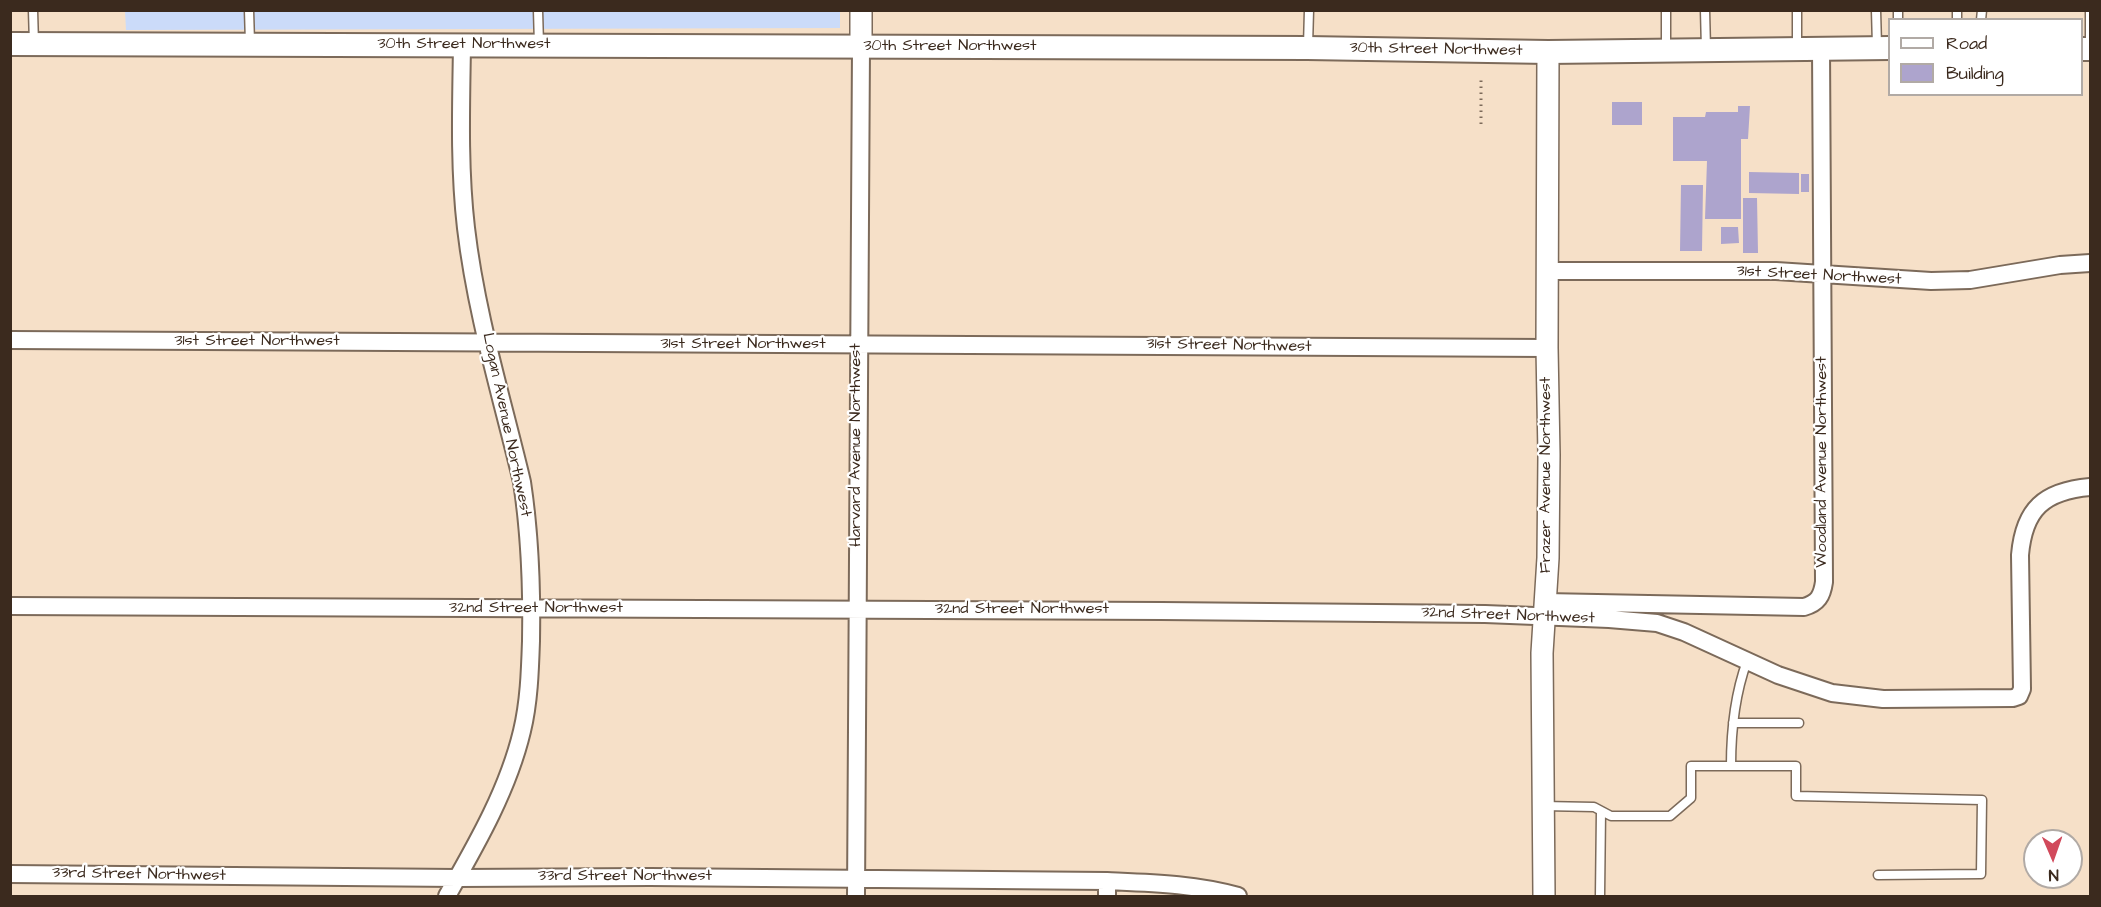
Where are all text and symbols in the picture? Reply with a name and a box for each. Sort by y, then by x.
legend [1888,18,2083,96]
text: Road [1946,31,1987,56]
street label: 30th Street Northwest [377,35,551,55]
street label: 30th Street Northwest [863,37,1037,57]
street label: 30th Street Northwest [1349,39,1523,61]
text: Building [1946,61,2004,86]
street label: 31st Street Northwest [1736,262,1902,290]
street label: Logan Avenue Northwest [477,331,535,519]
street label: 31st Street Northwest [174,332,340,352]
street label: 31st Street Northwest [660,335,826,355]
street label: 31st Street Northwest [1146,335,1312,357]
street label: Harvard Avenue Northwest [847,343,867,547]
street label: Woodland Avenue Northwest [1813,356,1833,568]
street label: Frazer Avenue Northwest [1537,377,1557,573]
street label: 32nd Street Northwest [449,599,623,619]
street label: 32nd Street Northwest [935,600,1109,620]
street label: 32nd Street Northwest [1421,603,1595,629]
north arrow [2023,829,2083,889]
street label: 33rd Street Northwest [52,864,226,886]
text: N [2048,864,2059,886]
street label: 33rd Street Northwest [538,867,712,887]

